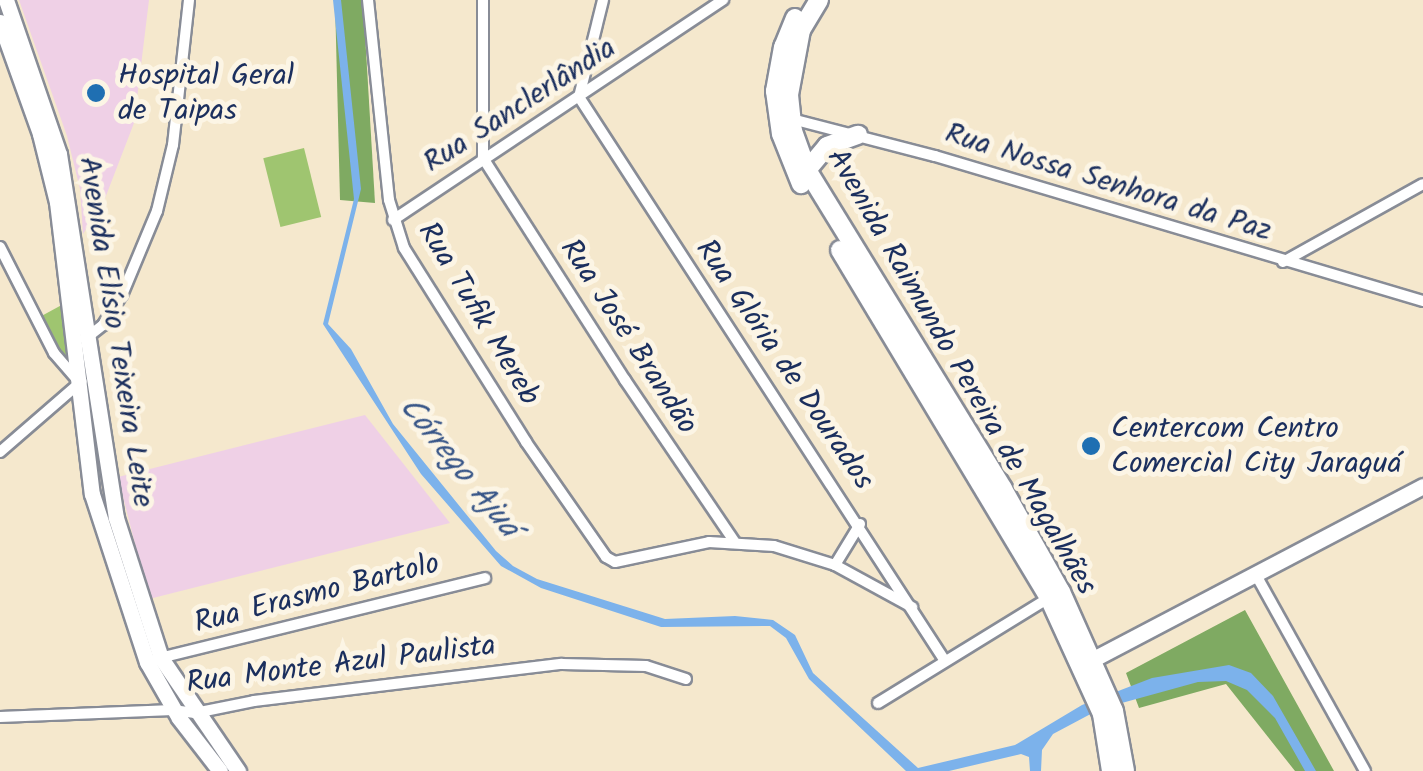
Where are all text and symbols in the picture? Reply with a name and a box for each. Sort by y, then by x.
street label: Rua Sanclerlândia [417,30,623,182]
place label: Hospital Geral de Taipas [118,58,294,128]
marker: Hospital Geral de Taipas [83,80,109,106]
street label: Rua Nossa Senhora da Paz [940,116,1276,250]
street label: Avenida Raimundo Pereira de Magalhães [818,143,1104,601]
street label: Avenida Elísio Teixeira Leite [69,154,161,510]
street label: Rua Tufik Mereb [409,216,547,412]
street label: Rua José Brandão [552,233,704,441]
street label: Rua Glória de Dourados [687,233,881,497]
water label: Córrego Ajuá [390,390,526,546]
place label: Centercom Centro Comercial City Jaraguá [1111,411,1402,482]
marker: Centercom Centro Comercial City Jaraguá [1080,435,1102,457]
street label: Rua Erasmo Bartolo [191,546,443,642]
street label: Rua Monte Azul Paulista [184,628,498,702]

